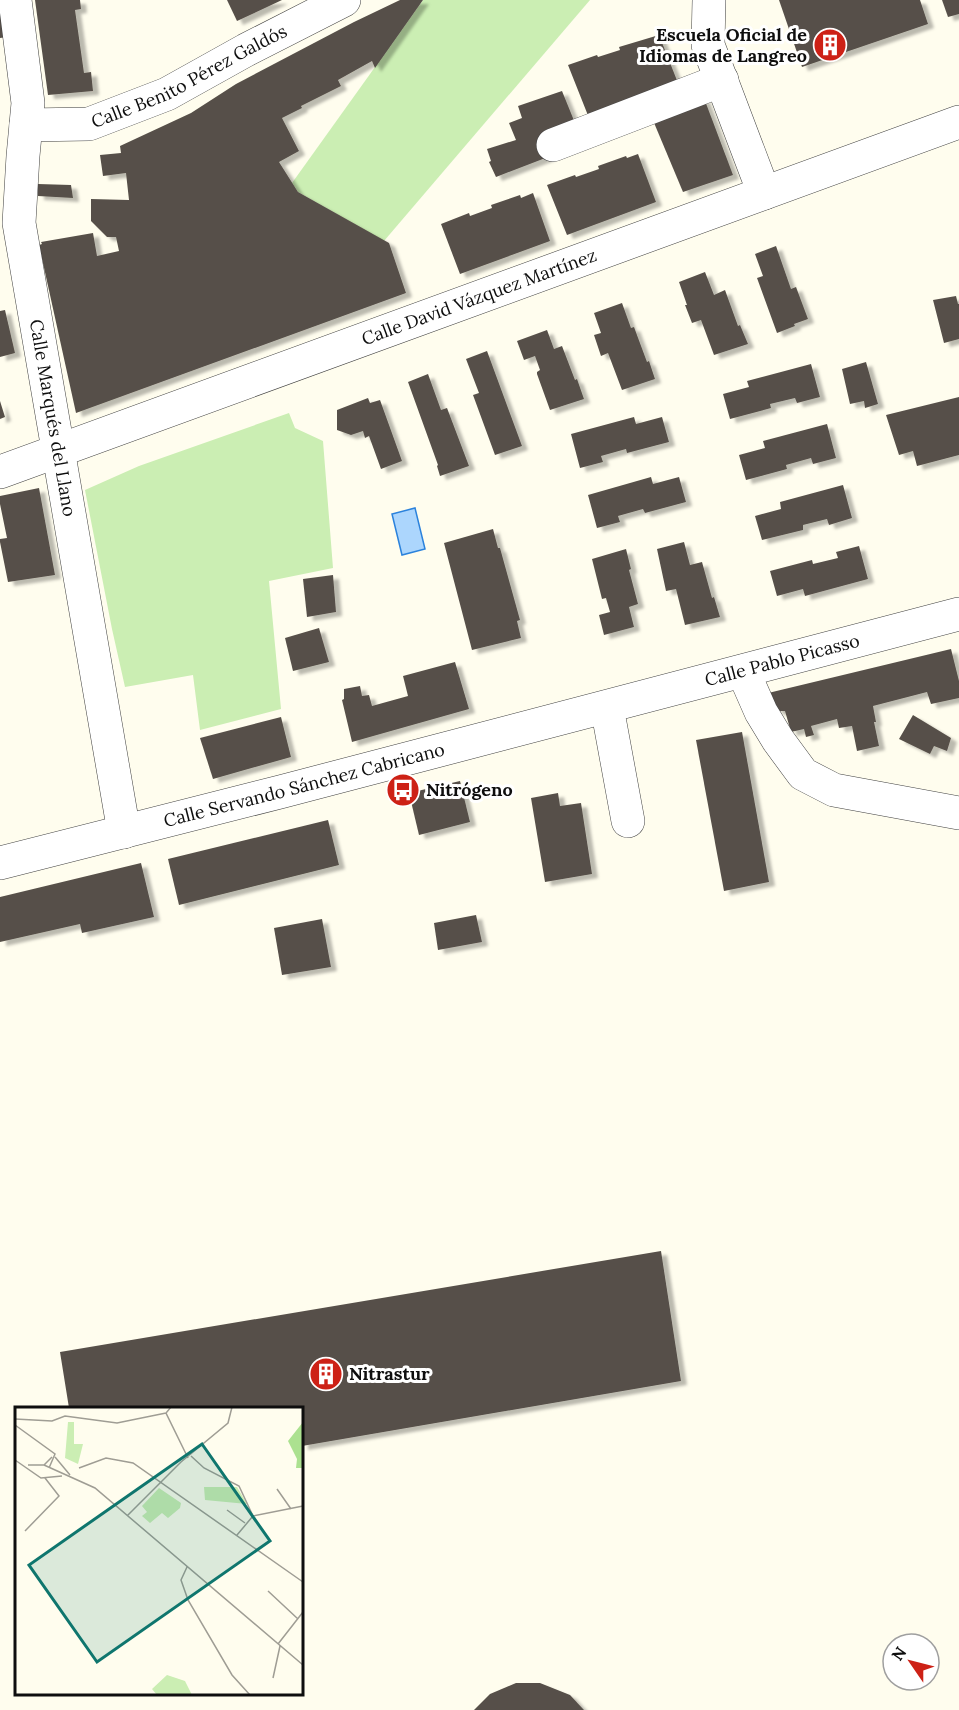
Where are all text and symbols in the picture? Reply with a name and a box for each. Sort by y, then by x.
street label: Calle Benito Pérez Galdós [88,19,291,133]
place label: Escuela Oficial de Idiomas de Langreo [639,23,807,67]
building icon: Escuela Oficial de Idiomas de Langreo [812,27,848,63]
street label: Calle David Vázquez Martínez [358,243,600,350]
street label: Calle Marqués del Llano [25,317,81,518]
street label: Calle Pablo Picasso [702,629,862,691]
street label: Calle Servando Sánchez Cabricano [161,737,447,832]
bus stop icon: Nitrógeno [385,772,421,808]
place label: Nitrógeno [426,778,513,801]
building icon: Nitrastur [308,1356,344,1392]
place label: Nitrastur [349,1362,430,1385]
inset map [15,1407,303,1695]
north arrow [881,1632,941,1692]
text: N [887,1643,910,1664]

